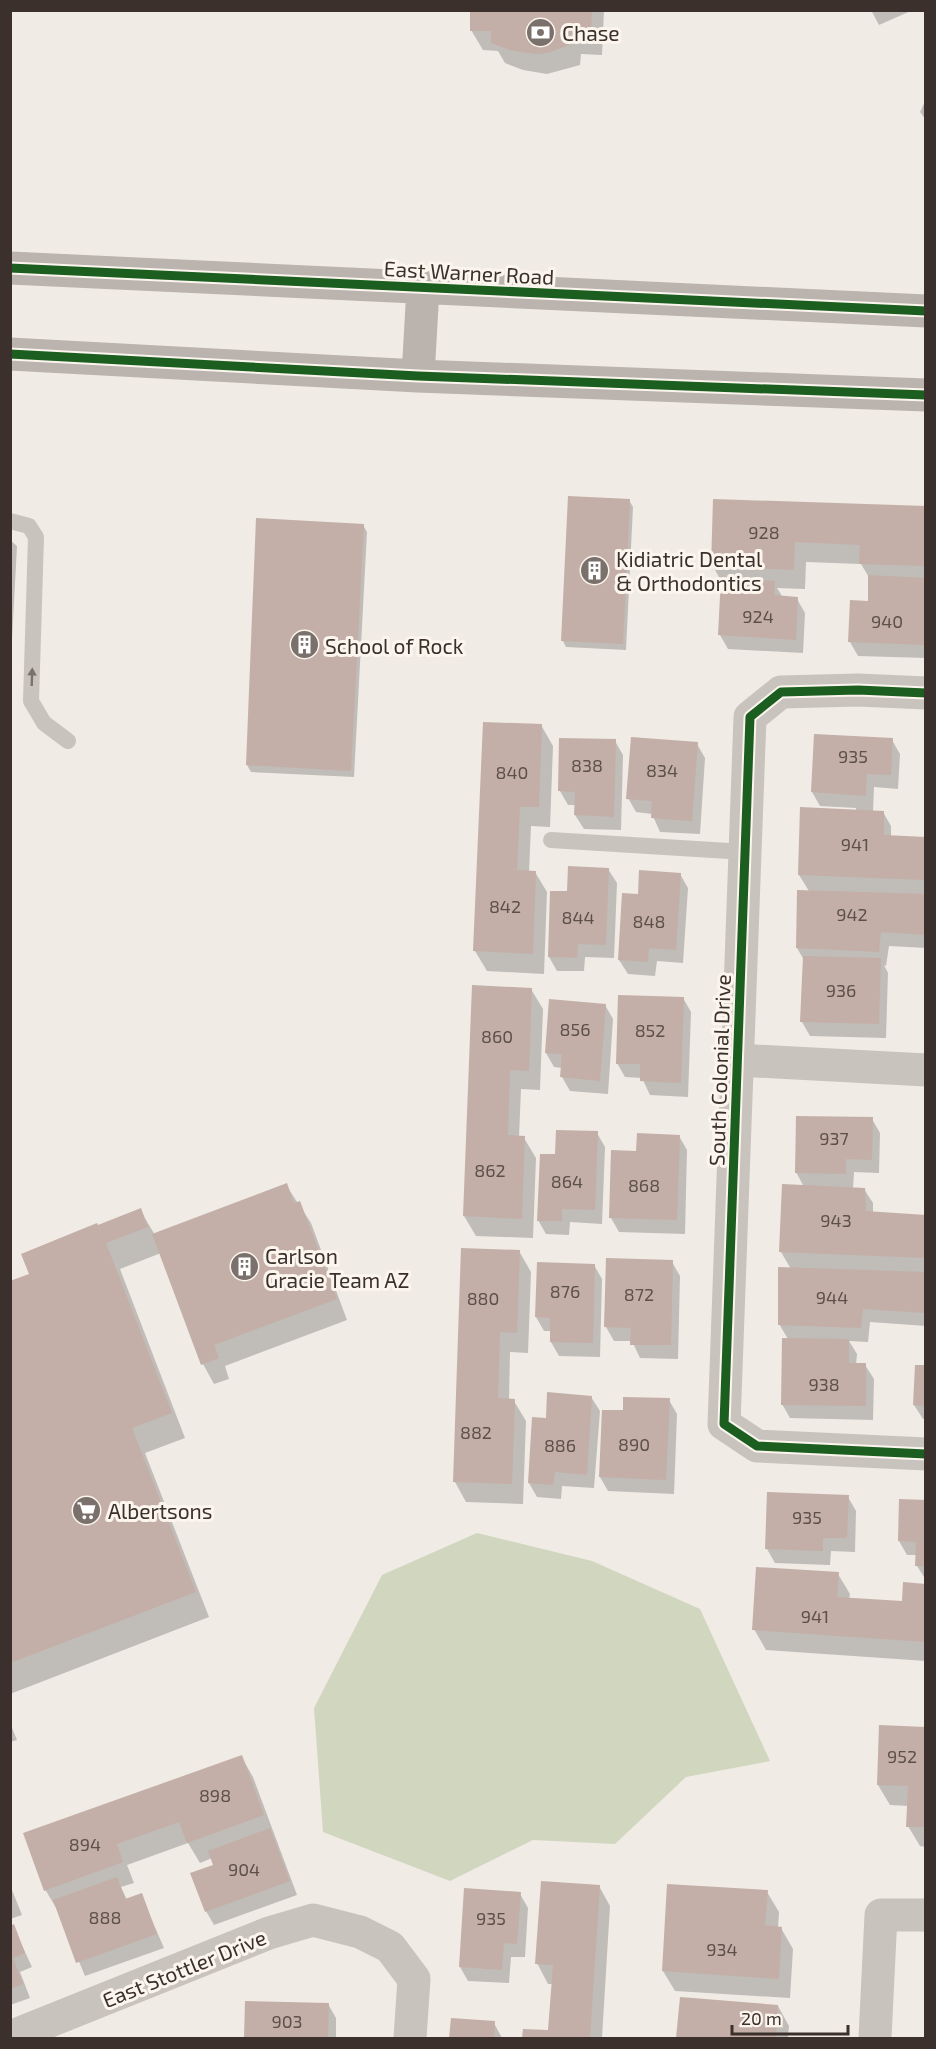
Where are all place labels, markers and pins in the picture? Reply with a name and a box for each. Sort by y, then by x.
bank icon: Chase [525,16,557,48]
place label: Chase [562,20,620,45]
place label: Kidiatric Dental & Orthodontics [616,546,763,595]
building icon: Kidiatric Dental & Orthodontics [579,554,611,586]
building icon: School of Rock [288,629,320,661]
place label: School of Rock [325,633,464,658]
place label: Carlson Gracie Team AZ [265,1243,409,1292]
building icon: Carlson Gracie Team AZ [228,1251,260,1283]
supermarket icon: Albertsons [71,1494,103,1526]
place label: Albertsons [108,1498,212,1523]

